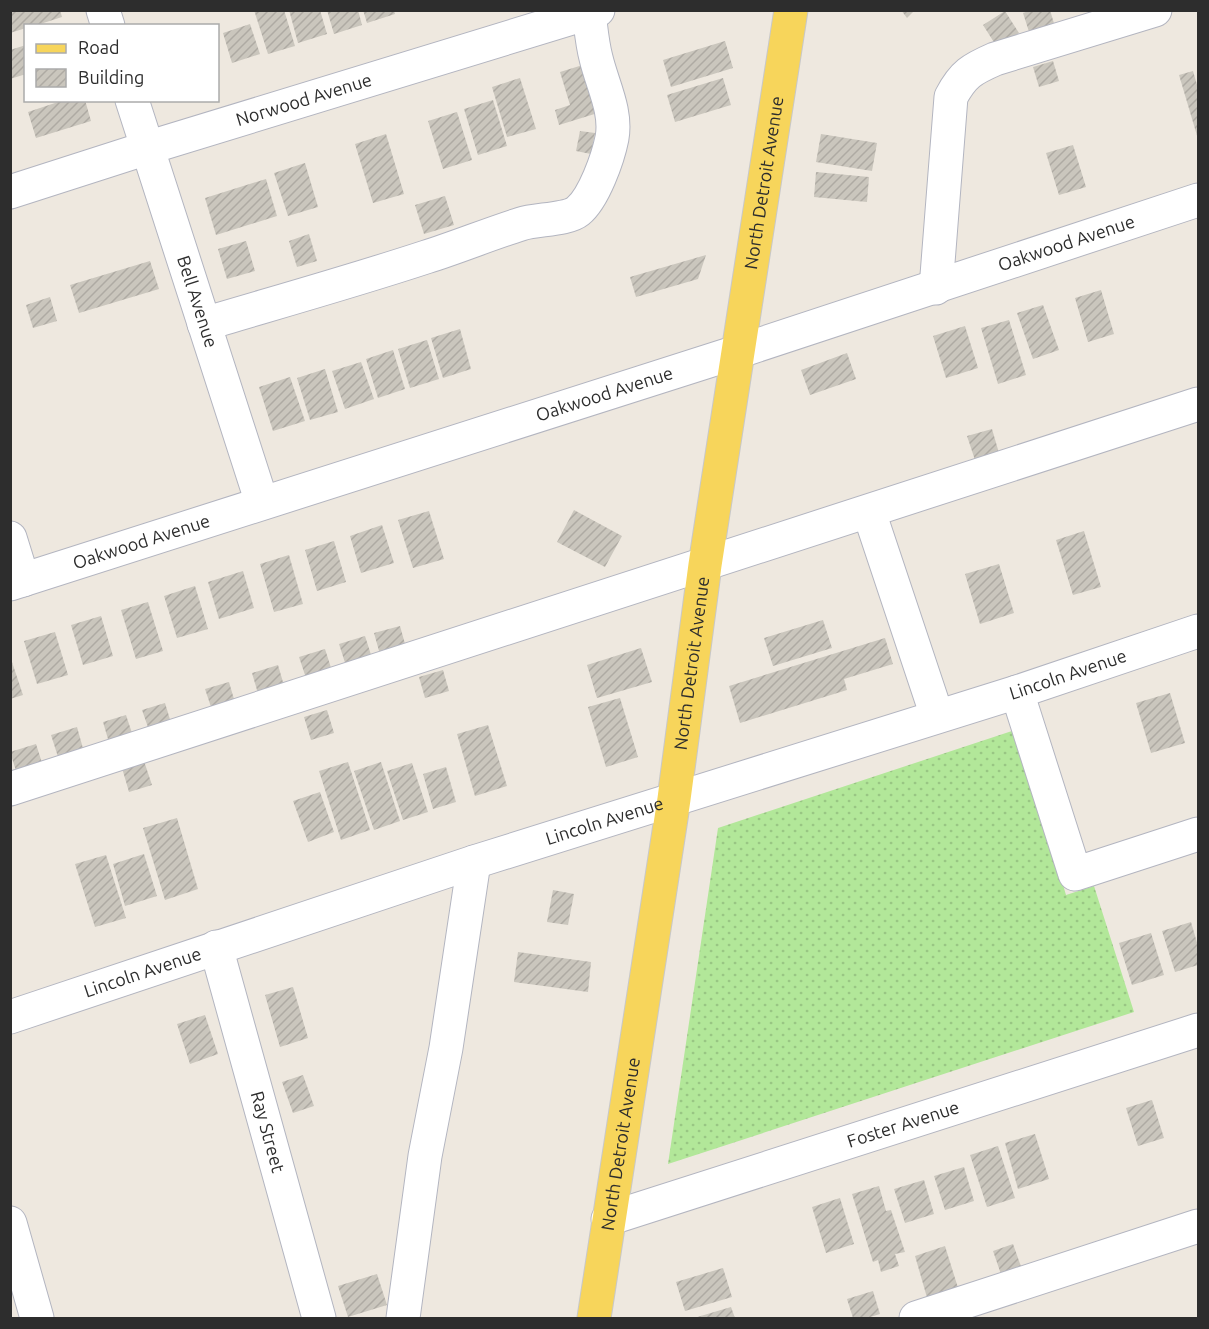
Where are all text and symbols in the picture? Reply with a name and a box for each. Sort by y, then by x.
legend [24,24,219,102]
text: Road [78,37,120,57]
text: Building [78,67,144,87]
street label: Norwood Avenue [233,69,374,129]
street label: North Detroit Avenue [740,95,787,271]
street label: Oakwood Avenue [995,211,1137,274]
street label: Bell Avenue [174,253,222,350]
street label: Oakwood Avenue [533,362,675,425]
street label: Oakwood Avenue [70,510,212,572]
street label: North Detroit Avenue [670,575,712,751]
street label: Lincoln Avenue [1007,645,1129,703]
street label: Lincoln Avenue [543,792,666,848]
street label: Lincoln Avenue [81,943,204,1001]
street label: North Detroit Avenue [597,1056,643,1232]
street label: Ray Street [248,1089,289,1175]
street label: Foster Avenue [844,1096,961,1151]

